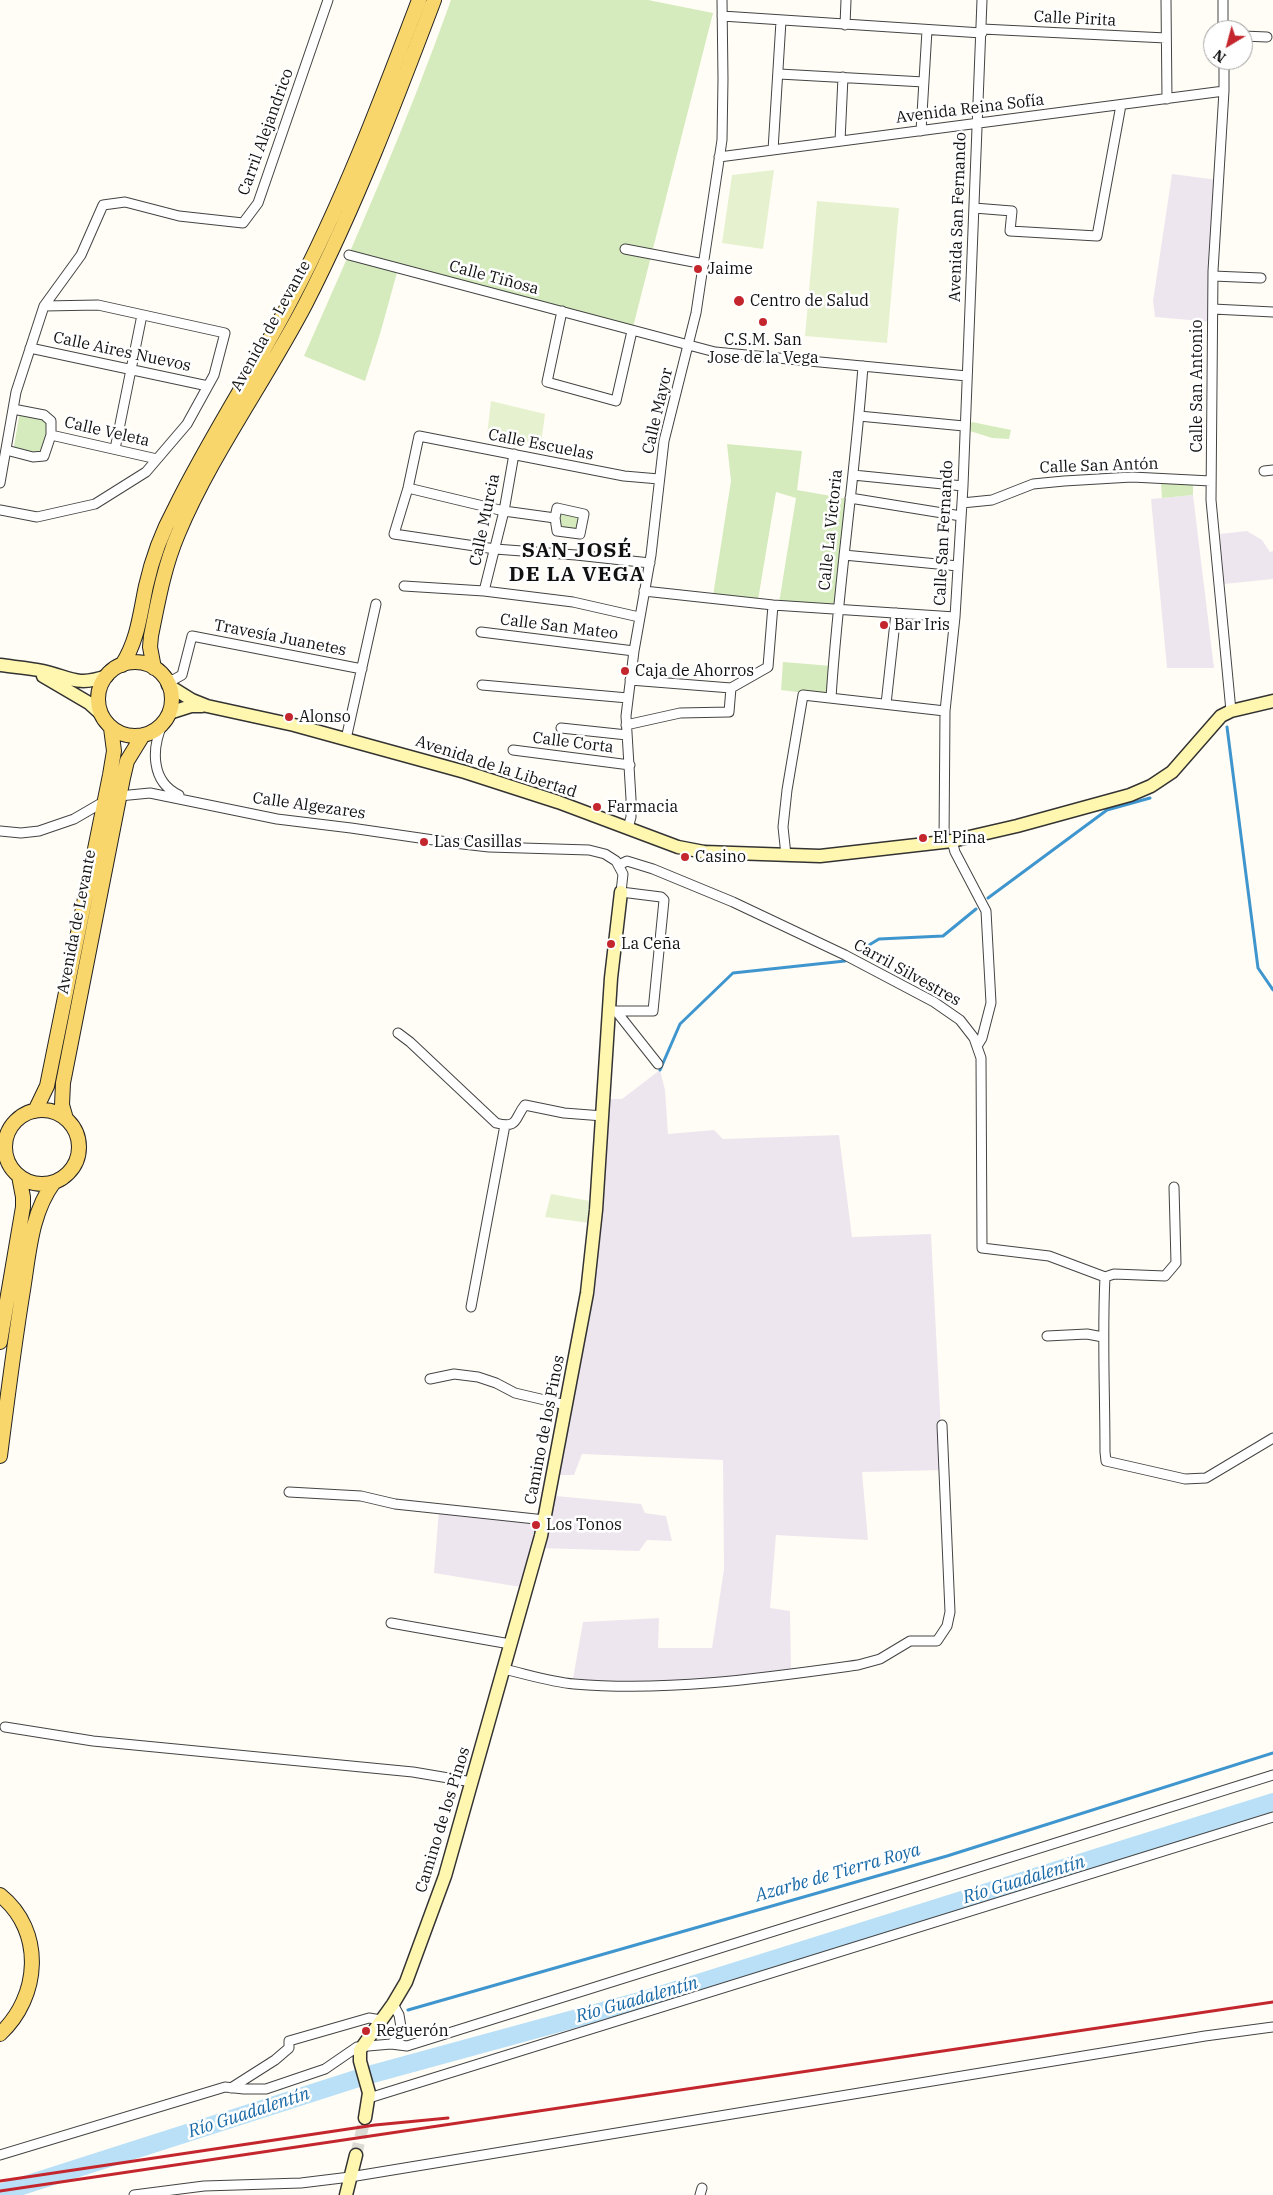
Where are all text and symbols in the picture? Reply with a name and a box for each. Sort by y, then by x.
street label: Calle Pirita [1033,7,1117,31]
north arrow [1203,20,1253,70]
text: N [1210,46,1229,67]
street label: Carril Alejandrico [234,66,298,198]
street label: Avenida Reina Sofía [895,90,1045,128]
street label: Avenida San Fernando [945,132,971,302]
street label: Avenida de Levante [227,257,315,395]
street label: Calle Tiñosa [447,257,541,299]
place label: Jaime [708,259,753,279]
marker: Jaime [692,263,704,275]
place label: Centro de Salud [750,291,869,311]
marker: Centro de Salud [732,294,746,308]
marker: C.S.M. San Jose de la Vega [757,316,769,328]
street label: Calle San Antonio [1187,319,1207,453]
street label: Calle Aires Nuevos [51,328,193,376]
place label: C.S.M. San Jose de la Vega [707,330,819,368]
street label: Calle Mayor [639,366,677,456]
street label: Calle Veleta [62,413,152,451]
street label: Calle Escuelas [487,425,595,465]
street label: Calle San Antón [1039,454,1159,478]
street label: Calle San Fernando [931,460,957,606]
street label: Calle La Victoria [815,468,847,592]
street label: Calle Murcia [466,472,504,568]
district label: SAN JOSÉ DE LA VEGA [508,538,646,588]
street label: Calle San Mateo [499,610,619,644]
place label: Bar Iris [894,615,950,635]
street label: Travesía Juanetes [212,616,348,660]
marker: Bar Iris [878,619,890,631]
place label: Caja de Ahorros [635,661,754,681]
marker: Caja de Ahorros [619,665,631,677]
place label: Alonso [299,707,351,727]
marker: Alonso [283,711,295,723]
street label: Calle Corta [531,728,615,758]
street label: Avenida de la Libertad [413,732,579,802]
street label: Calle Algezares [251,789,367,823]
place label: Farmacia [607,797,678,817]
marker: Farmacia [591,801,603,813]
place label: El Pina [933,828,986,848]
place label: Las Casillas [434,832,522,852]
marker: El Pina [917,832,929,844]
marker: Las Casillas [418,836,430,848]
place label: Casino [695,847,746,867]
street label: Avenida de Levante [54,848,100,996]
marker: Casino [679,851,691,863]
place label: La Ceña [621,934,681,954]
street label: Carril Silvestres [850,936,964,1010]
marker: La Ceña [605,938,617,950]
street label: Camino de los Pinos [521,1354,569,1506]
place label: Los Tonos [546,1515,622,1535]
marker: Los Tonos [530,1519,542,1531]
street label: Camino de los Pinos [412,1745,474,1895]
water label: Azarbe de Tierra Roya [753,1839,923,1907]
water label: Río Guadalentín [960,1851,1088,1909]
water label: Río Guadalentín [573,1972,701,2028]
place label: Reguerón [376,2021,449,2041]
marker: Reguerón [360,2025,372,2037]
water label: Río Guadalentín [186,2083,312,2143]

